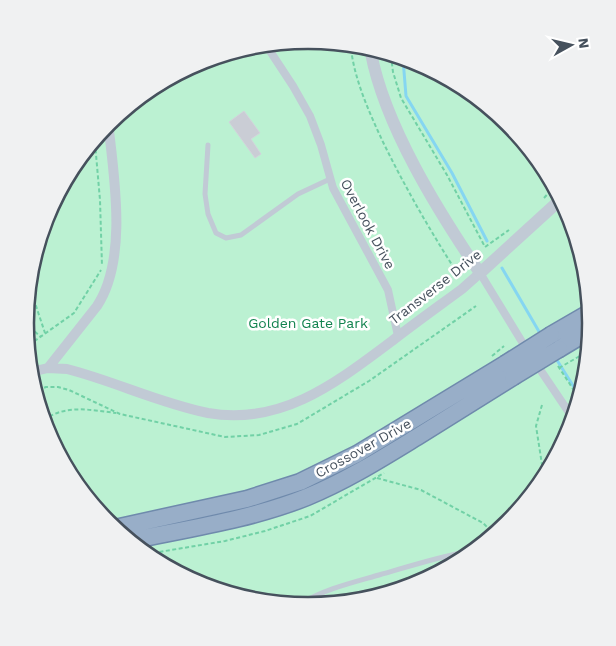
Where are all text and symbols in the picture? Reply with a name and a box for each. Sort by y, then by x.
north arrow [546,20,596,70]
text: N [575,37,593,49]
street label: Overlook Drive [337,176,399,272]
street label: Transverse Drive [386,246,484,328]
park label: Golden Gate Park [248,315,368,331]
street label: Crossover Drive [312,415,414,481]

